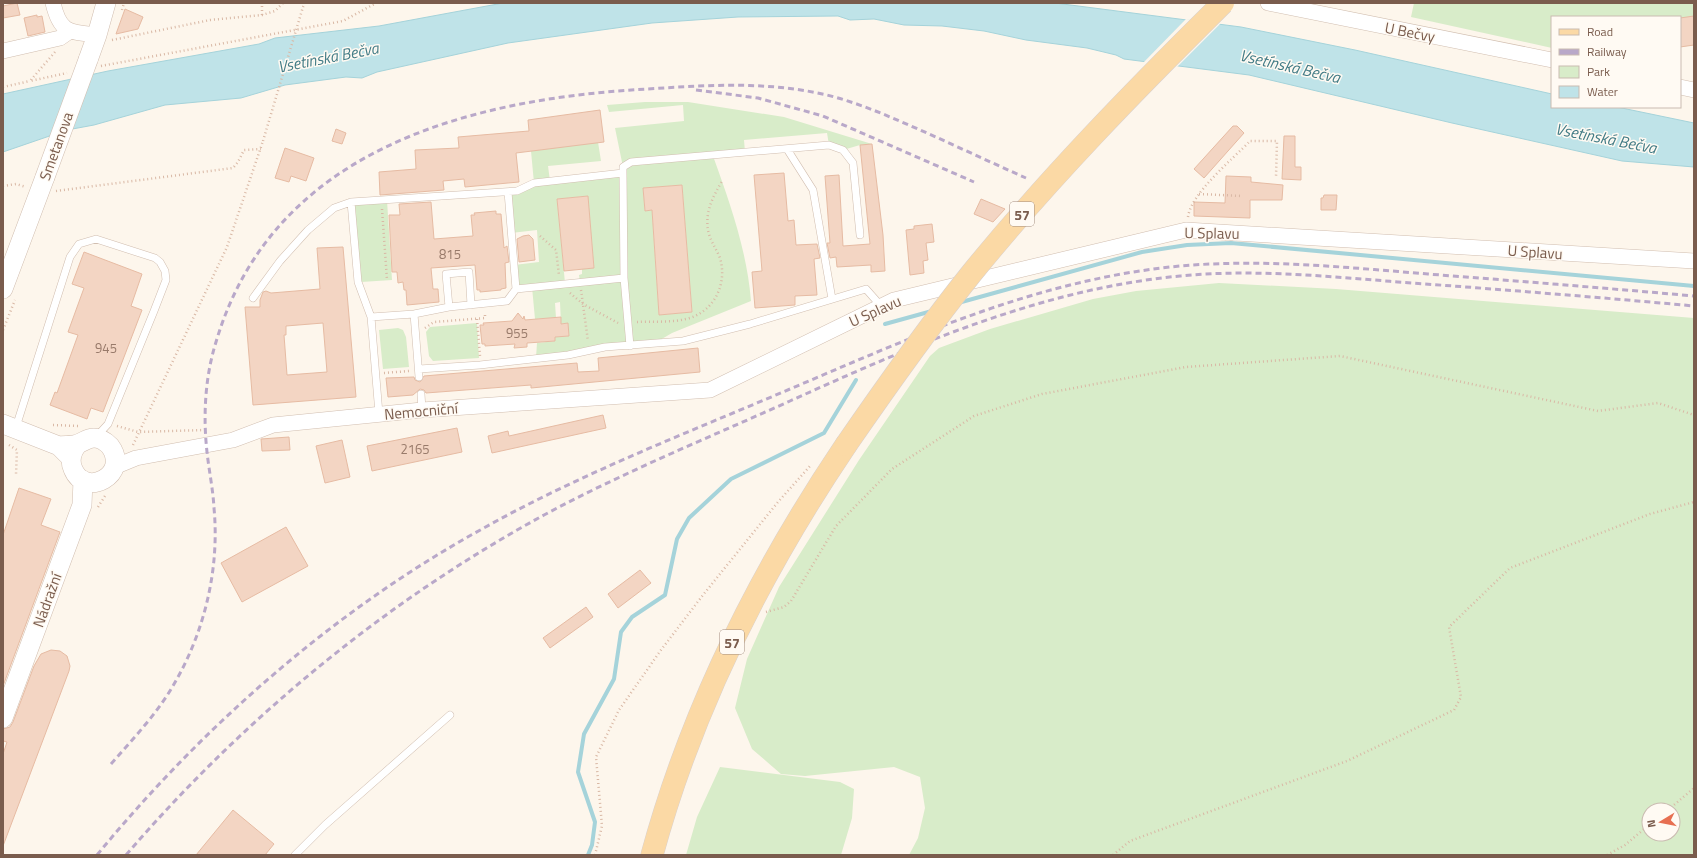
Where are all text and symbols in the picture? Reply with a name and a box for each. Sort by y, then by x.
street label: U Bečvy [1383,16,1437,48]
legend [1551,16,1681,108]
text: Road [1587,22,1613,41]
water label: Vsetínská Bečva [275,35,382,79]
text: Railway [1587,42,1627,61]
water label: Vsetínská Bečva [1237,43,1344,89]
text: Park [1587,62,1610,81]
text: Water [1587,82,1618,101]
street label: Smetanova [33,108,79,183]
water label: Vsetínská Bečva [1553,116,1660,160]
road number: 57 [1010,202,1034,226]
street label: U Splavu [1184,221,1240,245]
street label: U Splavu [1507,239,1563,265]
house number: 815 [439,244,461,264]
street label: U Splavu [845,289,905,333]
house number: 955 [506,323,528,343]
house number: 945 [95,338,117,358]
street label: Nemocniční [383,396,460,426]
house number: 2165 [400,439,430,459]
street label: Nádražní [27,568,68,630]
road number: 57 [720,630,744,654]
north arrow [1641,802,1681,842]
text: N [1643,819,1660,829]

